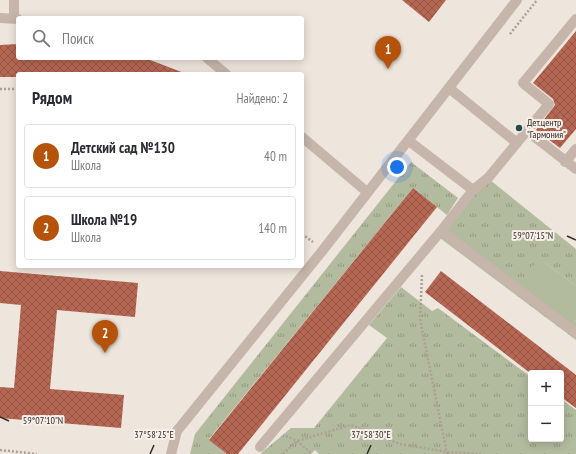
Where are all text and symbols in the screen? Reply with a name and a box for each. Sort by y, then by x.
search box [16,16,304,60]
icon: search [30,27,52,49]
text: Поиск [62,29,94,48]
pin: 1 [375,36,401,69]
text: Рядом [32,87,72,109]
text: Найдено: 2 [237,90,288,107]
place label: Дет.центр "Гармония" [527,116,566,141]
marker: Дет.центр "Гармония" [514,123,524,133]
text: Детский сад №130 [71,138,175,157]
text: 1 [43,148,49,165]
text: 40 m [264,148,287,165]
text: Школа [71,157,101,174]
your location [387,157,407,177]
text: Школа №19 [71,210,137,229]
text: 2 [43,220,49,237]
text: 140 m [258,220,287,237]
text: Школа [71,229,101,246]
text: 59°07'15"N [513,229,553,242]
pin: 2 [92,320,118,353]
map controls [528,370,564,442]
button: + [528,370,564,406]
button: − [528,406,564,442]
text: 59°07'10"N [23,414,63,427]
text: 37°58'25"E [134,428,174,441]
text: 37°58'30"E [351,428,391,441]

